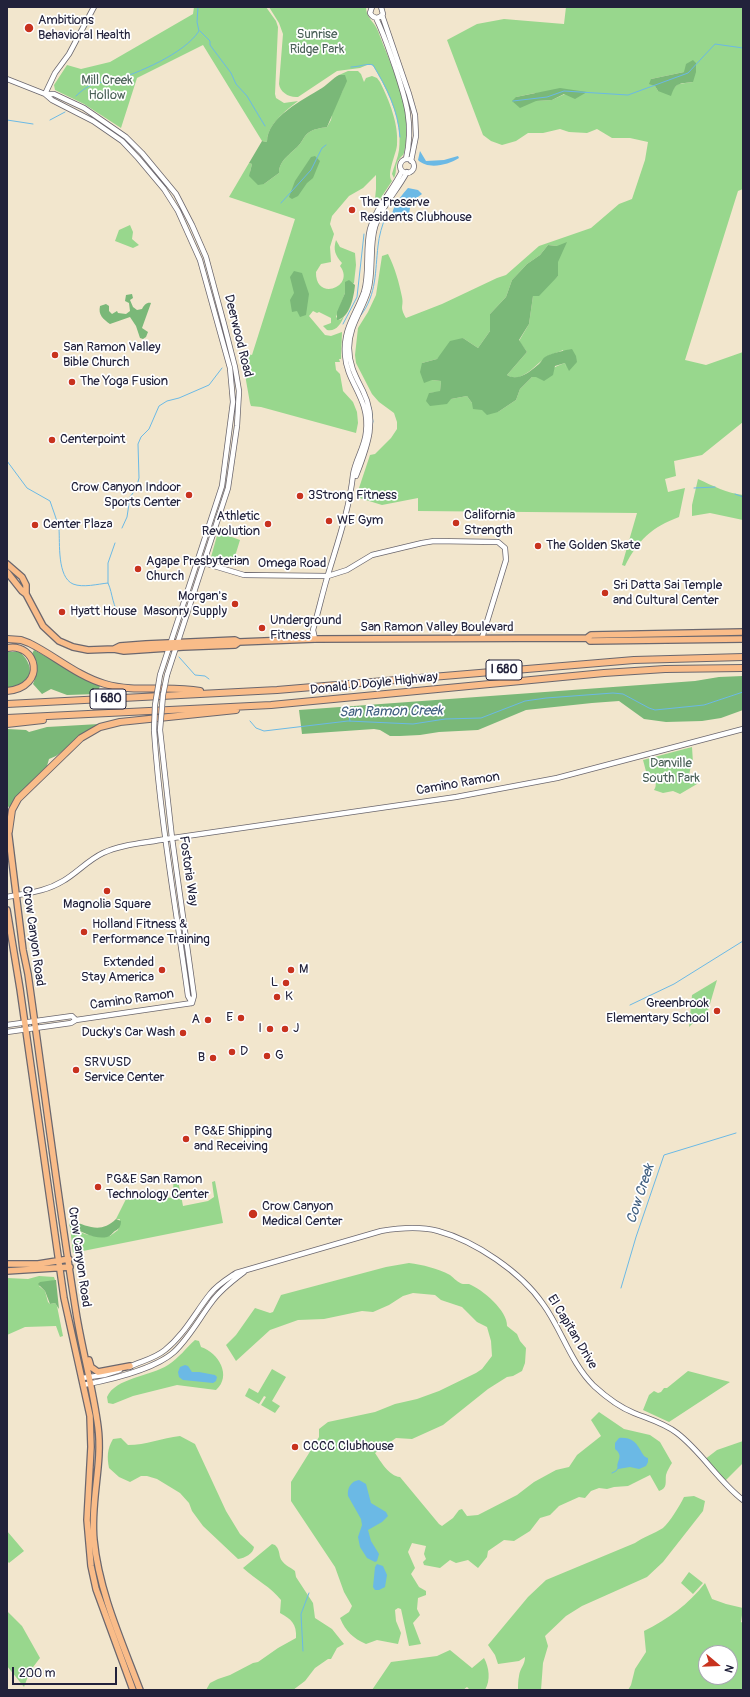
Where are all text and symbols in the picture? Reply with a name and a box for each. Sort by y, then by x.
place label: Ambitions Behavioral Health [38,13,130,44]
marker: Ambitions Behavioral Health [23,22,35,34]
park label: Sunrise Ridge Park [290,27,344,58]
park label: Mill Creek Hollow [81,73,133,104]
place label: The Preserve Residents Clubhouse [360,195,472,226]
marker: The Preserve Residents Clubhouse [347,205,357,215]
street label: Deerwood Road [220,293,256,379]
place label: San Ramon Valley Bible Church [63,340,161,371]
marker: San Ramon Valley Bible Church [50,350,60,360]
place label: The Yoga Fusion [80,374,168,390]
marker: The Yoga Fusion [67,377,77,387]
place label: Centerpoint [60,432,125,448]
marker: Centerpoint [47,435,57,445]
place label: Crow Canyon Indoor Sports Center [71,480,181,511]
place label: 3Strong Fitness [308,488,397,504]
marker: Crow Canyon Indoor Sports Center [184,490,194,500]
marker: 3Strong Fitness [295,491,305,501]
place label: California Strength [464,508,515,539]
place label: Athletic Revolution [202,509,260,540]
place label: WE Gym [337,513,383,529]
marker: WE Gym [324,516,334,526]
place label: Center Plaza [43,517,113,533]
marker: California Strength [451,518,461,528]
marker: Athletic Revolution [263,519,273,529]
marker: Center Plaza [30,520,40,530]
place label: The Golden Skate [546,538,640,554]
marker: The Golden Skate [533,541,543,551]
place label: Agape Presbyterian Church [146,554,249,585]
street label: Omega Road [258,556,326,572]
marker: Agape Presbyterian Church [133,564,143,574]
place label: Sri Datta Sai Temple and Cultural Center [613,578,722,609]
marker: Sri Datta Sai Temple and Cultural Center [600,588,610,598]
place label: Morgan's Masonry Supply [144,589,227,620]
marker: Morgan's Masonry Supply [230,599,240,609]
place label: Hyatt House [70,604,137,620]
marker: Hyatt House [57,607,67,617]
place label: Underground Fitness [270,613,342,644]
street label: San Ramon Valley Boulevard [360,620,514,636]
marker: Underground Fitness [257,623,267,633]
road number: I 680 [486,660,522,680]
street label: Donald D Doyle Highway [309,670,439,698]
road number: I 680 [90,689,126,709]
water label: San Ramon Creek [339,703,443,721]
park label: Danville South Park [642,756,700,787]
street label: Camino Ramon [415,769,501,799]
street label: Fostoria Way [175,835,201,907]
street label: Crow Canyon Road [18,885,48,987]
marker: Magnolia Square [102,886,112,896]
place label: Magnolia Square [63,897,151,913]
place label: Holland Fitness & Performance Training [92,917,210,948]
marker: Holland Fitness & Performance Training [79,927,89,937]
place label: Extended Stay America [81,955,154,986]
place label: M [299,962,308,978]
marker: Extended Stay America [157,965,167,975]
marker: M [286,965,296,975]
place label: L [271,975,278,991]
marker: L [281,978,291,988]
street label: Camino Ramon [89,986,175,1014]
place label: K [285,989,293,1005]
marker: K [272,992,282,1002]
place label: Greenbrook Elementary School [606,996,709,1027]
marker: Greenbrook Elementary School [712,1006,722,1016]
place label: E [226,1010,233,1026]
place label: A [192,1012,200,1028]
marker: E [236,1013,246,1023]
marker: A [203,1015,213,1025]
place label: I [258,1021,262,1037]
place label: J [293,1021,299,1037]
marker: I [265,1024,275,1034]
marker: J [280,1024,290,1034]
place label: Ducky's Car Wash [81,1025,175,1041]
marker: Ducky's Car Wash [178,1028,188,1038]
place label: D [240,1044,248,1060]
marker: D [227,1047,237,1057]
place label: G [275,1048,284,1064]
place label: B [198,1050,205,1066]
marker: G [262,1051,272,1061]
marker: B [208,1053,218,1063]
place label: SRVUSD Service Center [84,1055,164,1086]
marker: SRVUSD Service Center [71,1065,81,1075]
place label: PG&E Shipping and Receiving [194,1124,272,1155]
marker: PG&E Shipping and Receiving [181,1134,191,1144]
water label: Cow Creek [624,1162,658,1226]
place label: PG&E San Ramon Technology Center [106,1172,209,1203]
marker: PG&E San Ramon Technology Center [93,1182,103,1192]
place label: Crow Canyon Medical Center [262,1199,343,1230]
street label: Crow Canyon Road [64,1206,94,1308]
marker: Crow Canyon Medical Center [247,1208,259,1220]
street label: El Capitan Drive [544,1292,600,1372]
place label: CCCC Clubhouse [303,1439,394,1455]
marker: CCCC Clubhouse [290,1442,300,1452]
north arrow [698,1645,738,1685]
scale bar [14,1659,119,1685]
text: N [722,1663,736,1674]
text: 200 m [19,1666,55,1681]

